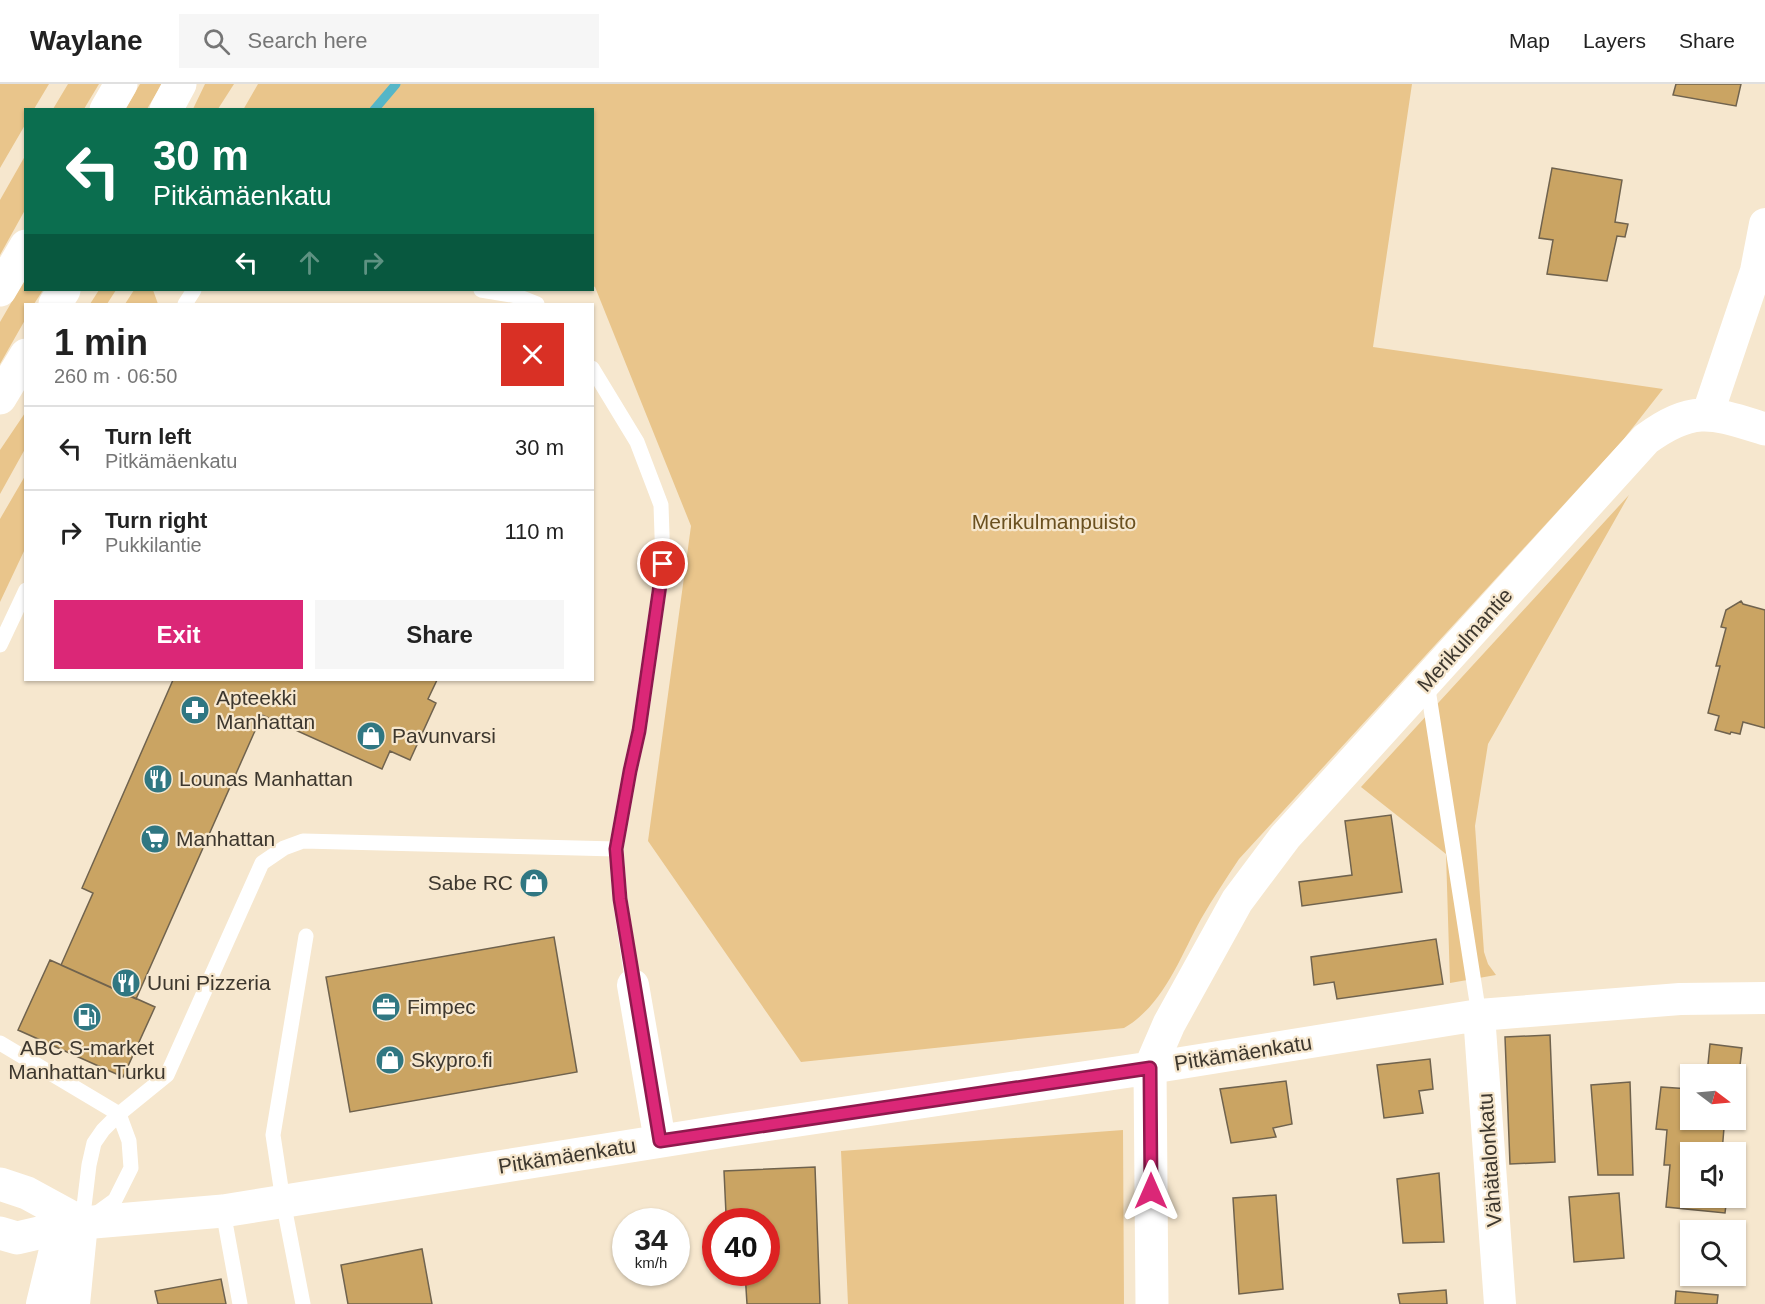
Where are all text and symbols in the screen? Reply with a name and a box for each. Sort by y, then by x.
search box [179,14,599,68]
text: Waylane [30,25,143,56]
icon: search [200,25,233,58]
text: Search here [248,28,367,53]
text: Map [1509,29,1550,52]
text: Layers [1583,29,1646,52]
text: Share [1679,29,1735,52]
icon: left [54,132,132,210]
text: 30 m [153,132,249,179]
text: Pitkämäenkatu [153,181,332,211]
icon: left [230,246,263,279]
icon: ahead [293,246,326,279]
icon: right [356,246,389,279]
text: 1 min [54,322,148,363]
button: close [501,323,564,386]
text: 260 m · 06:50 [54,365,177,387]
text: Turn left [105,424,191,449]
icon: left [54,432,87,465]
text: 30 m [515,435,564,460]
text: Pitkämäenkatu [105,450,237,472]
text: Turn right [105,508,207,533]
park label: Merikulmanpuisto [972,510,1136,533]
icon: right [54,516,87,549]
text: 110 m [504,519,564,544]
text: Pukkilantie [105,534,202,556]
pin [637,538,688,589]
icon: arrive [646,547,679,580]
street label: Merikulmantie [1412,583,1517,696]
button: Exit [54,600,303,669]
button: Share [315,600,564,669]
place label: Apteekki Manhattan [216,686,315,733]
pharmacy icon: Apteekki Manhattan [179,694,211,726]
shop icon: Pavunvarsi [355,720,387,752]
place label: Pavunvarsi [392,724,496,747]
restaurant icon: Lounas Manhattan [142,763,174,795]
place label: Lounas Manhattan [179,767,353,790]
supermarket icon: Manhattan [139,823,171,855]
place label: Manhattan [176,827,275,850]
shop icon: Sabe RC [518,867,550,899]
place label: Sabe RC [428,871,513,894]
restaurant icon: Uuni Pizzeria [110,967,142,999]
place label: Uuni Pizzeria [147,971,271,994]
office icon: Fimpec [370,991,402,1023]
place label: Fimpec [407,995,476,1018]
fuel station icon: ABC S-market Manhattan Turku [71,1001,103,1033]
street label: Pitkämäenkatu [1173,1030,1313,1075]
place label: ABC S-market Manhattan Turku [8,1036,166,1083]
shop icon: Skypro.fi [374,1044,406,1076]
place label: Skypro.fi [411,1048,493,1071]
north arrow [1680,1064,1746,1130]
map controls [1680,1064,1746,1286]
street label: Vähätalonkatu [1473,1092,1506,1228]
street label: Pitkämäenkatu [497,1133,637,1178]
button: sound [1680,1142,1746,1208]
position arrow [1119,1159,1183,1223]
speed limit sign: 40 [702,1208,780,1286]
button: search [1680,1220,1746,1286]
text: 34 [634,1223,668,1256]
text: km/h [635,1254,667,1271]

